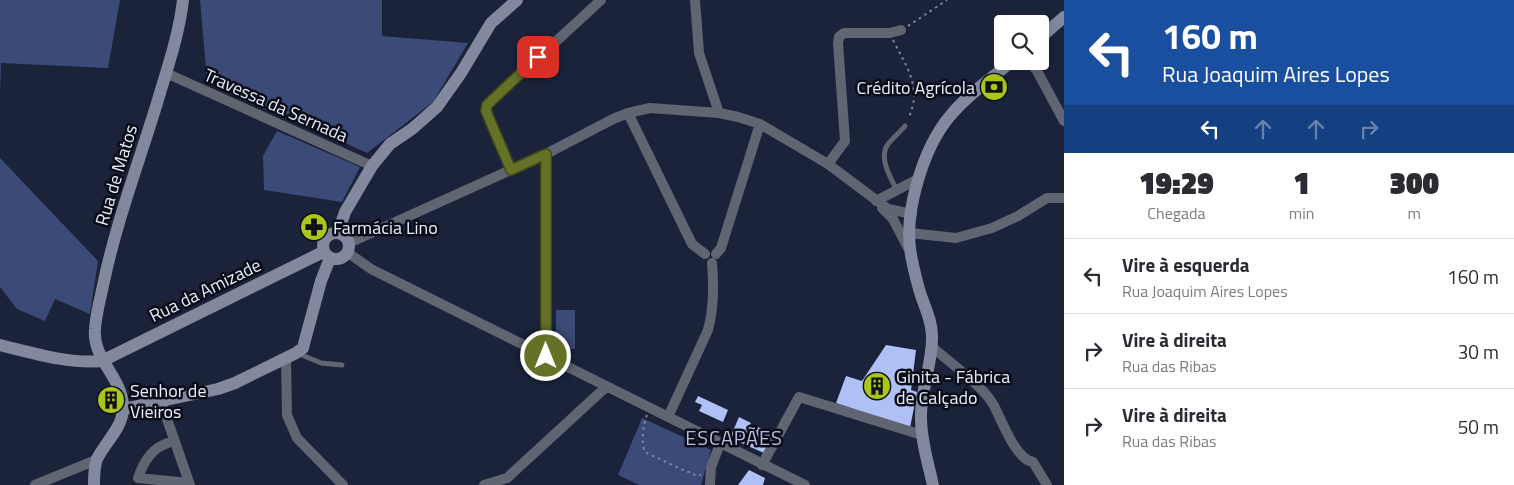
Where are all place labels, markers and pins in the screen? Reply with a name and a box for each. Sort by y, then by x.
pin [517,36,559,78]
bank icon: Crédito Agrícola [979,72,1009,102]
place label: Crédito Agrícola [856,74,975,101]
pharmacy icon: Farmácia Lino [299,212,329,242]
place label: Farmácia Lino [333,214,438,241]
place label: Ginita - Fábrica de Calçado [896,363,1010,411]
building icon: Ginita - Fábrica de Calçado [862,371,892,401]
place label: Senhor de Vieiros [130,377,206,425]
building icon: Senhor de Vieiros [96,385,126,415]

